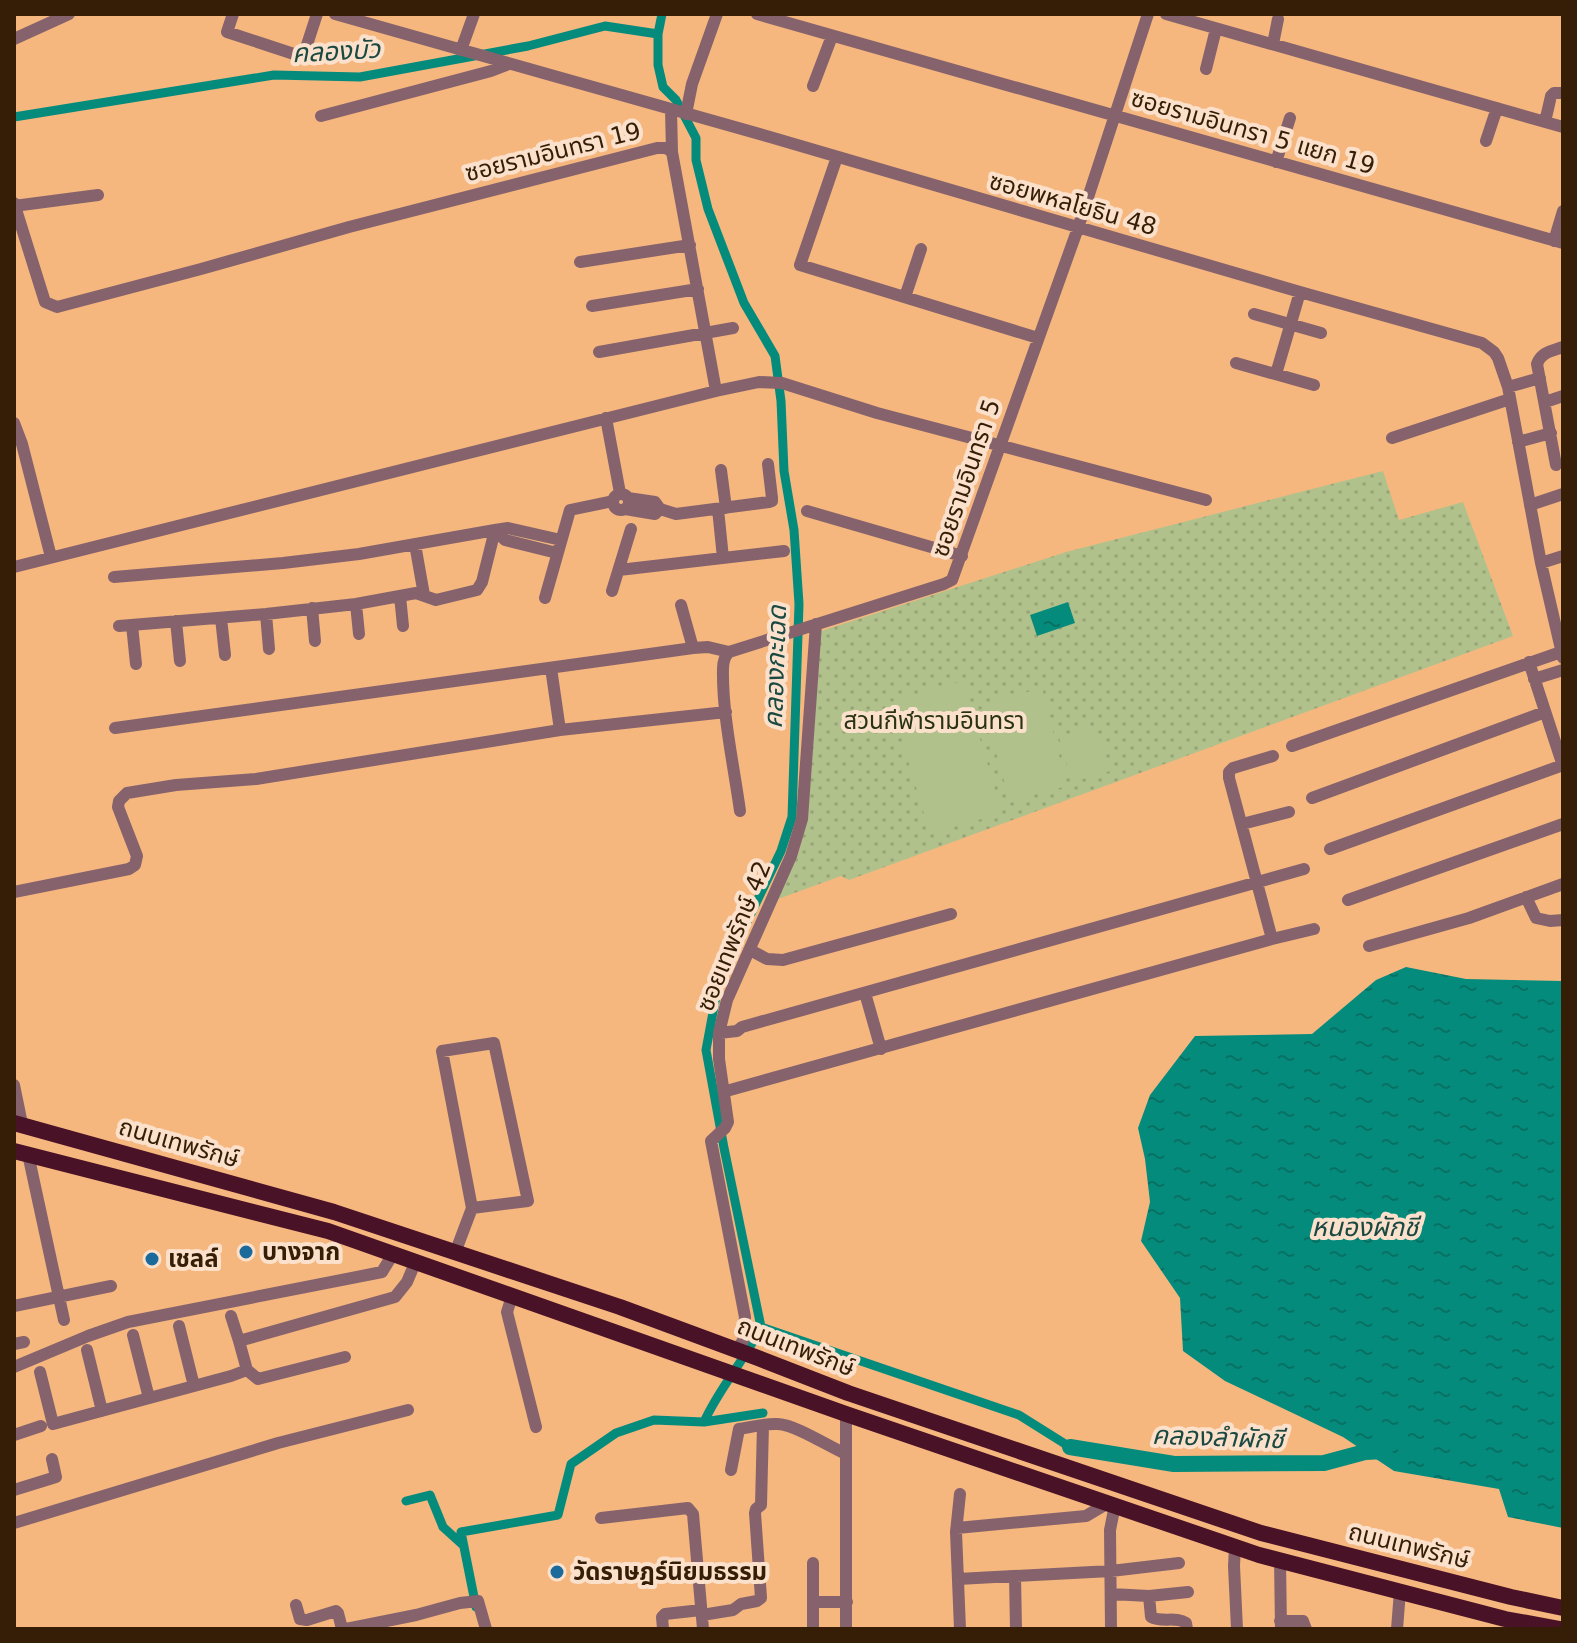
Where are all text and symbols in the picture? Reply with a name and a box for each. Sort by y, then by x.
water label: คลองบัว [291,34,382,68]
street label: ซอยรามอินทรา 5 แยก 19 [1128,84,1378,180]
street label: ซอยรามอินทรา 19 [462,117,644,187]
street label: ซอยพหลโยธิน 48 [986,167,1160,241]
street label: ซอยรามอินทรา 5 [926,395,1006,561]
water label: คลองกะเฉด [758,604,792,729]
park label: สวนกีฬารามอินทรา [843,707,1025,735]
street label: ซอยเทพรักษ์ 42 [691,857,777,1015]
street label: ถนนเทพรักษ์ [116,1112,242,1174]
water label: หนองผักชี [1312,1212,1422,1242]
place label: บางจาก [262,1238,340,1266]
marker: บางจาก [237,1243,255,1261]
place label: เชลล์ [168,1245,219,1273]
marker: เชลล์ [143,1250,161,1268]
street label: ถนนเทพรักษ์ [733,1312,859,1382]
water label: คลองลำผักชี [1152,1420,1288,1454]
street label: ถนนเทพรักษ์ [1346,1517,1472,1575]
place label: วัดราษฎร์นิยมธรรม [573,1558,767,1586]
marker: วัดราษฎร์นิยมธรรม [548,1563,566,1581]

